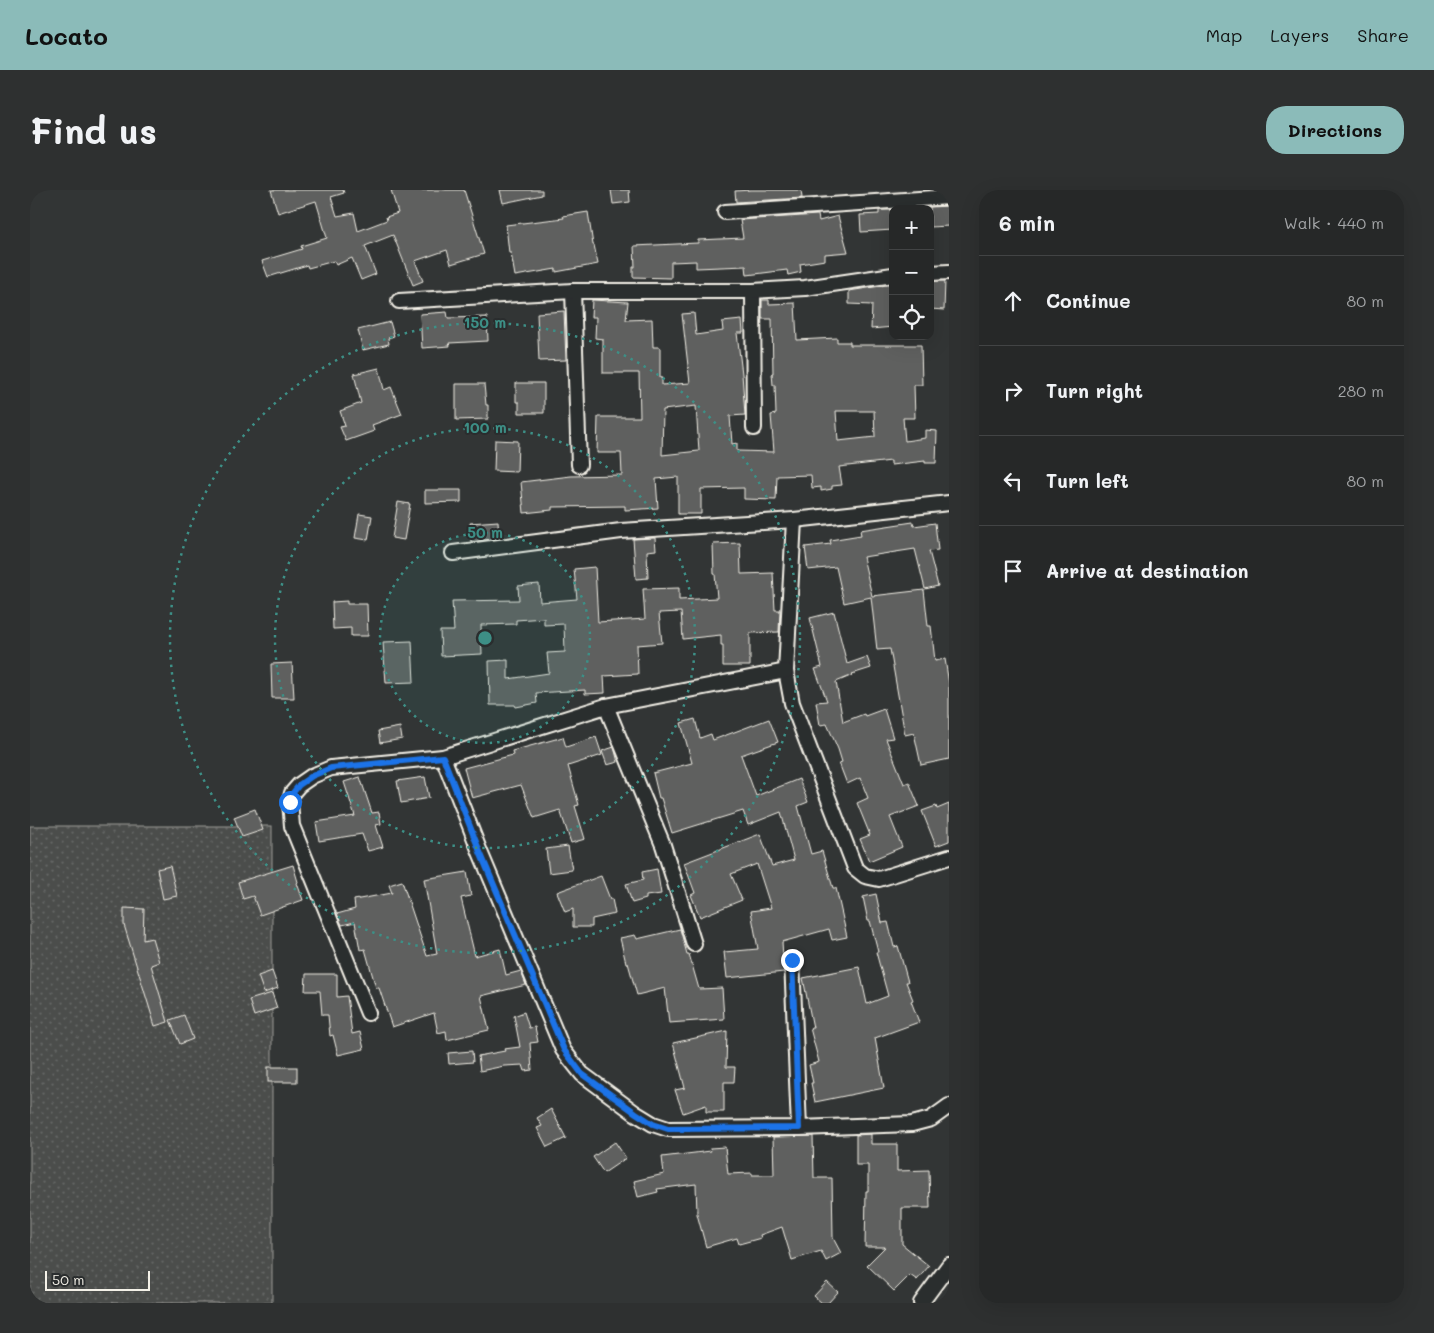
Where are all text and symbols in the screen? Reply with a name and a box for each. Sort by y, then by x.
text: Locato [25,20,108,51]
text: Map [1206,23,1242,47]
text: Layers [1270,23,1329,47]
text: Share [1357,23,1409,47]
button: Directions [1266,106,1404,154]
text: Find us [30,107,157,153]
map controls [889,205,934,340]
button: + [889,205,934,250]
text: 6 min [999,209,1055,236]
text: Walk · 440 m [1284,212,1384,233]
button: − [889,250,934,295]
icon: ahead [999,287,1027,315]
text: Continue [1046,288,1131,313]
text: 80 m [1347,290,1384,311]
button: locate [889,295,934,340]
text: 150 m [464,312,506,332]
icon: right [999,377,1027,405]
text: Turn right [1046,378,1143,403]
text: 280 m [1338,380,1384,401]
text: 100 m [463,417,507,437]
icon: left [999,467,1027,495]
text: Turn left [1046,468,1129,493]
text: 80 m [1347,470,1384,491]
text: 50 m [467,522,503,542]
icon: arrive [999,557,1027,585]
text: Arrive at destination [1046,558,1249,583]
centre of rings [476,629,494,647]
route start [279,791,302,814]
route end [781,949,804,972]
scale bar [45,1268,150,1291]
text: 50 m [52,1270,84,1289]

